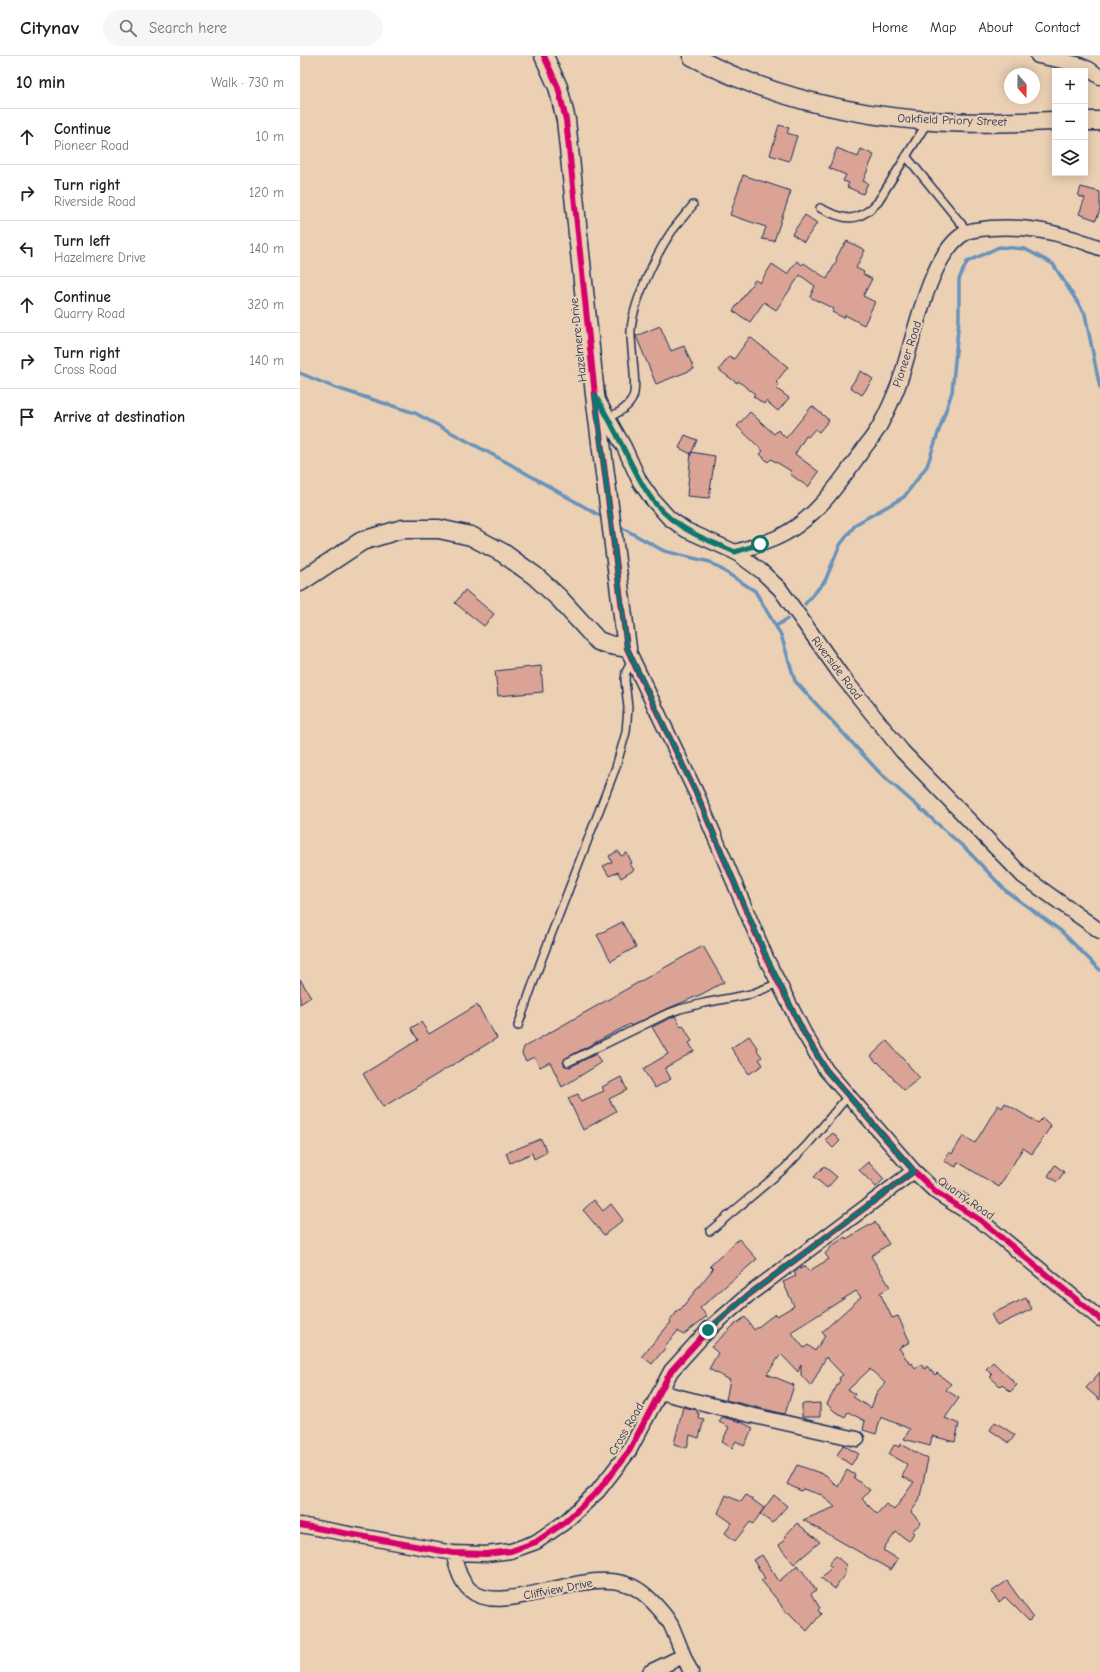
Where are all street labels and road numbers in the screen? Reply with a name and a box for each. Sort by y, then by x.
street label: Oakfield Priory Street [897,111,1008,129]
street label: Hazelmere Drive [567,297,589,383]
street label: Pioneer Road [890,319,924,389]
street label: Riverside Road [809,634,865,702]
street label: Quarry Road [935,1173,997,1223]
street label: Cross Road [605,1400,647,1458]
street label: Cliffview Drive [522,1575,594,1603]

